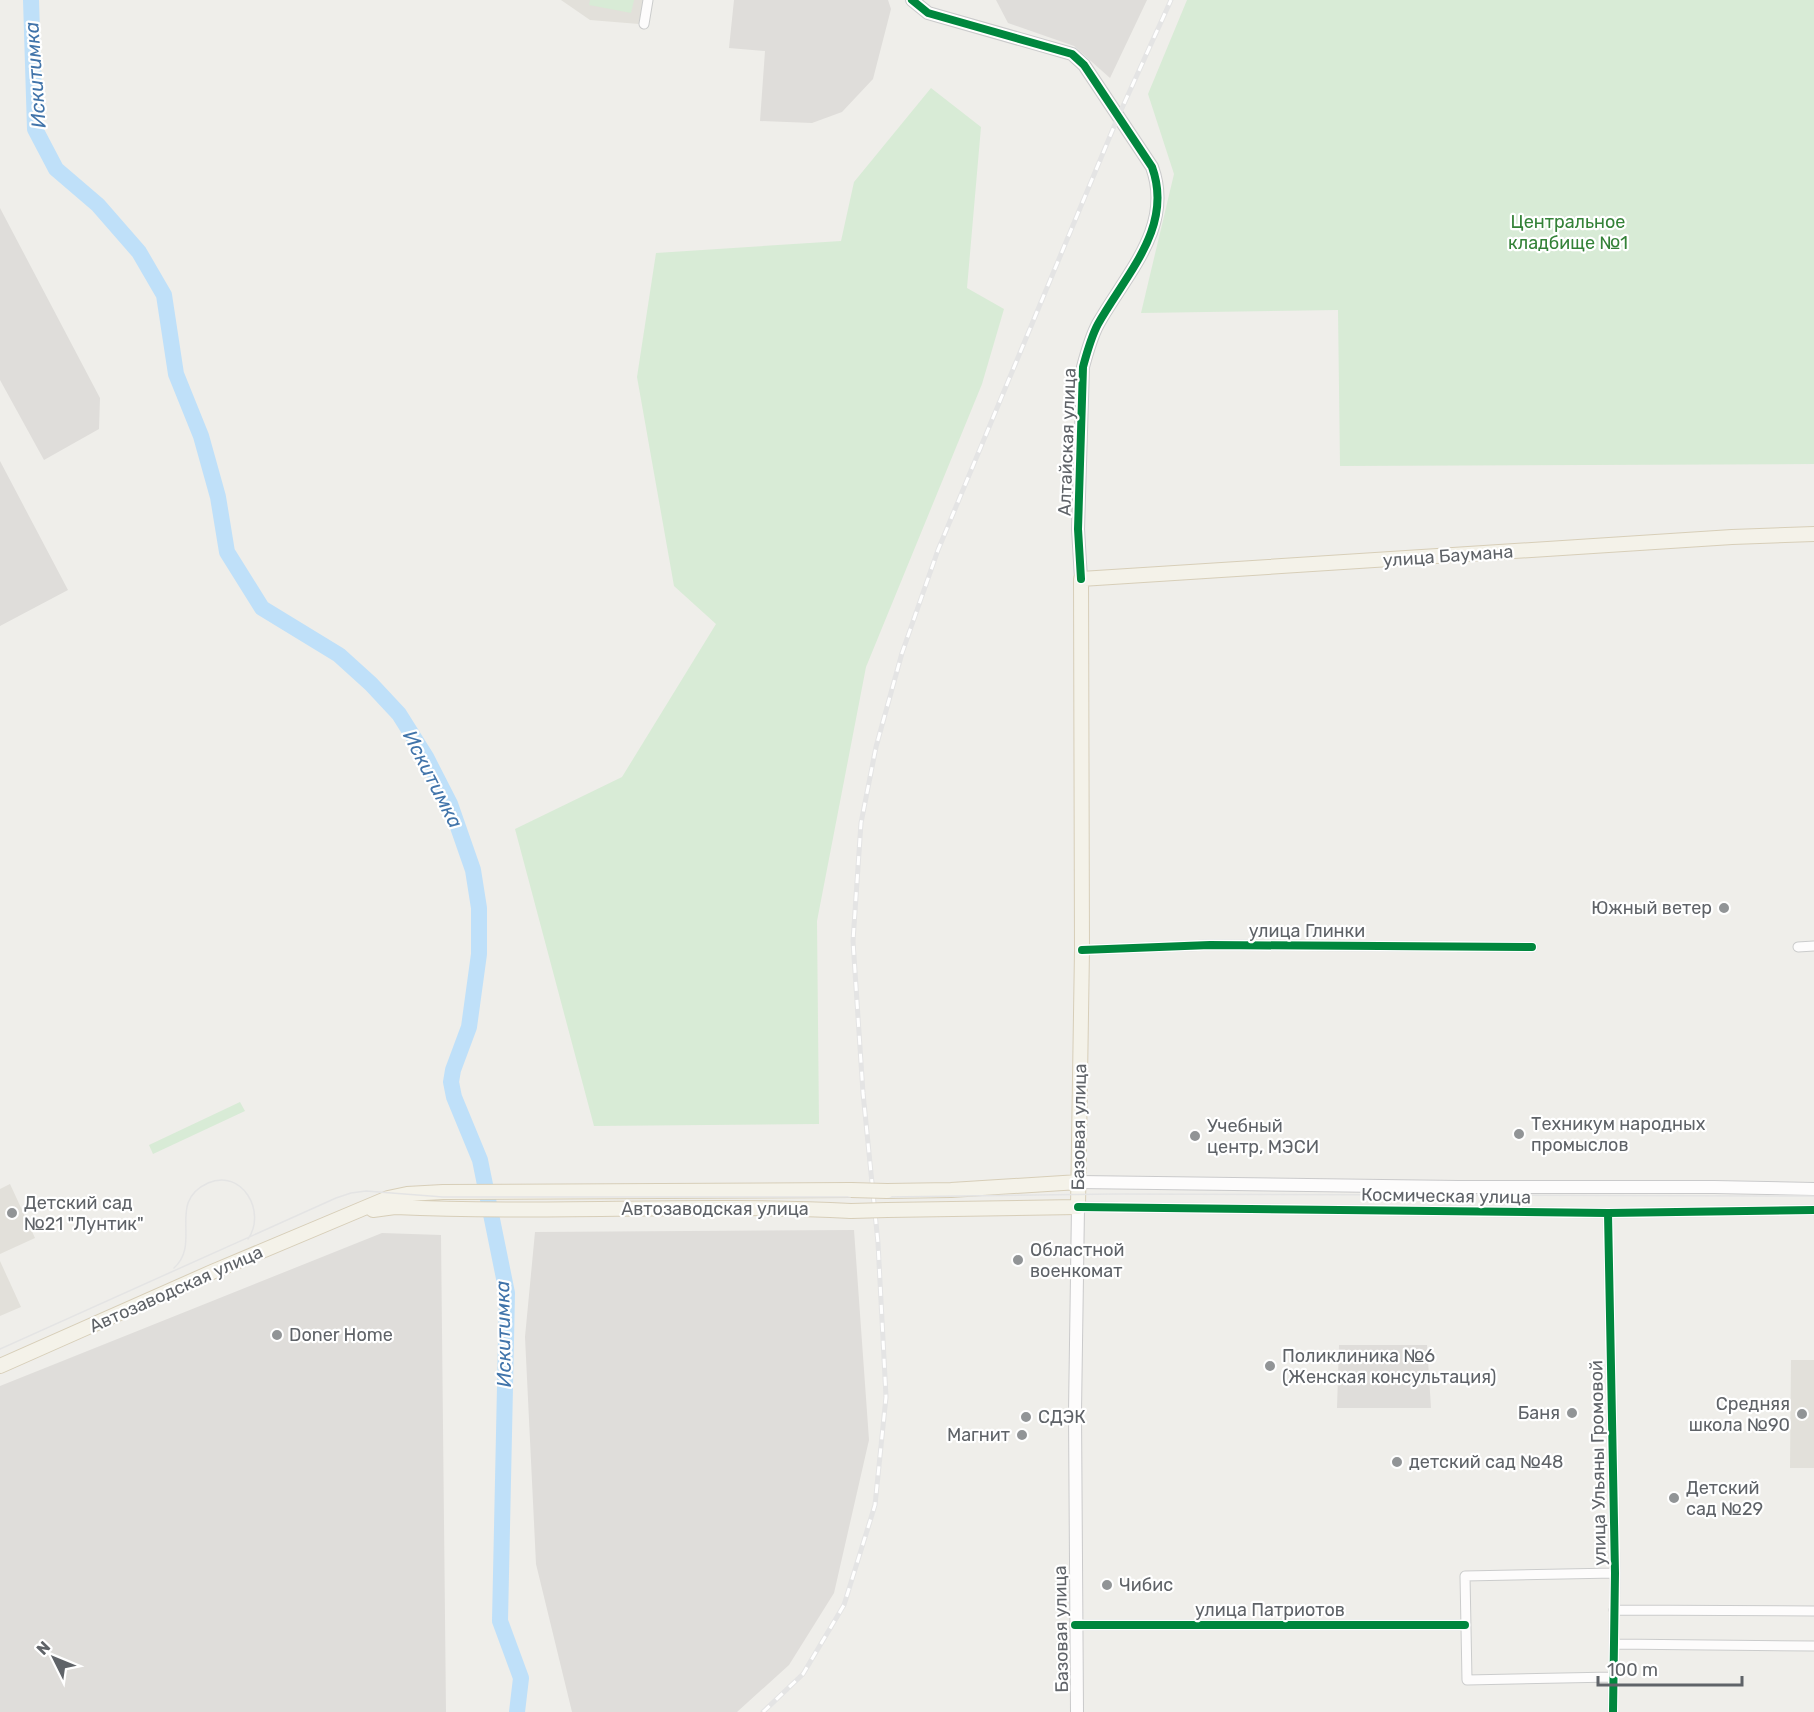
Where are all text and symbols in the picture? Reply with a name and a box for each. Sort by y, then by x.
water label: Искитимка [19,21,51,129]
park label: Центральное кладбище №1 [1508,211,1628,254]
street label: Алтайская улица [1053,368,1081,516]
street label: улица Баумана [1382,540,1514,572]
water label: Искитимка [398,726,468,832]
place label: Южный ветер [1591,897,1712,919]
marker: Южный ветер [1717,901,1731,915]
street label: улица Глинки [1249,920,1365,942]
street label: Базовая улица [1067,1063,1091,1191]
place label: Техникум народных промыслов [1531,1113,1706,1156]
place label: Учебный центр, МЭСИ [1207,1115,1319,1158]
marker: Техникум народных промыслов [1512,1127,1526,1141]
marker: Учебный центр, МЭСИ [1188,1129,1202,1143]
street label: Космическая улица [1361,1184,1531,1208]
place label: Детский сад №21 "Лунтик" [24,1192,144,1235]
street label: Автозаводская улица [621,1198,809,1220]
marker: Детский сад №21 "Лунтик" [5,1206,19,1220]
place label: Областной военкомат [1030,1239,1124,1282]
street label: Автозаводская улица [86,1241,266,1337]
marker: Областной военкомат [1011,1253,1025,1267]
water label: Искитимка [490,1280,516,1388]
place label: Doner Home [289,1324,393,1346]
marker: Doner Home [270,1328,284,1342]
place label: Поликлиника №6 (Женская консультация) [1282,1345,1496,1388]
marker: Поликлиника №6 (Женская консультация) [1263,1359,1277,1373]
street label: улица Ульяны Громовой [1585,1360,1611,1566]
place label: Средняя школа №90 [1689,1393,1790,1436]
place label: Баня [1518,1402,1560,1424]
place label: СДЭК [1038,1406,1086,1428]
marker: Баня [1565,1406,1579,1420]
marker: Средняя школа №90 [1795,1407,1809,1421]
marker: СДЭК [1019,1410,1033,1424]
place label: Магнит [947,1424,1010,1446]
marker: Магнит [1015,1428,1029,1442]
place label: детский сад №48 [1409,1451,1564,1473]
marker: детский сад №48 [1390,1455,1404,1469]
place label: Детский сад №29 [1686,1477,1763,1520]
marker: Детский сад №29 [1667,1491,1681,1505]
street label: Базовая улица [1049,1565,1073,1693]
place label: Чибис [1119,1574,1173,1596]
marker: Чибис [1100,1578,1114,1592]
street label: улица Патриотов [1195,1599,1345,1621]
north arrow [24,1628,84,1688]
text: N [33,1637,54,1659]
scale bar [1598,1649,1742,1687]
text: 100 m [1607,1659,1658,1681]

